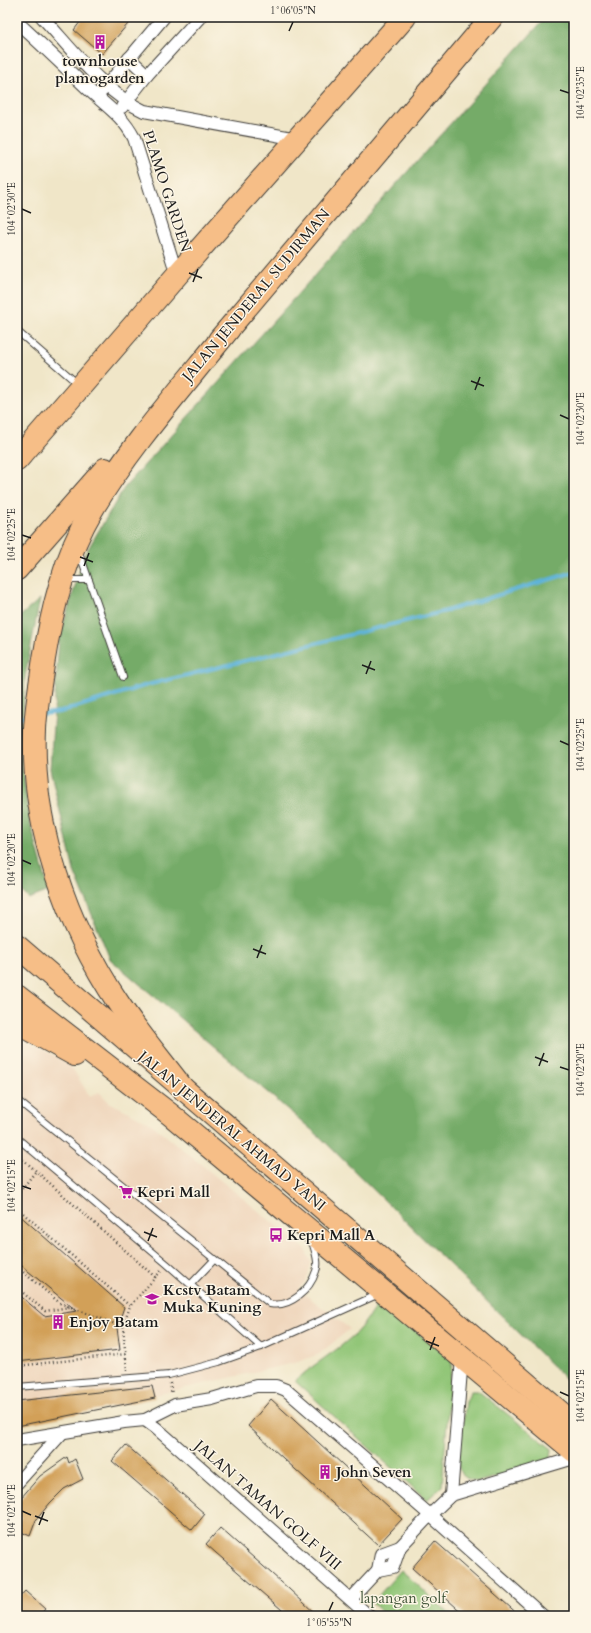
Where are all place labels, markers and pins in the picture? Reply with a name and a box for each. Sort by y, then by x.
building icon: townhouse plamogarden [92,34,108,50]
place label: townhouse plamogarden [55,51,145,88]
place label: Kepri Mall [137,1182,211,1202]
supermarket icon: Kepri Mall [118,1184,134,1200]
place label: Kepri Mall A [287,1225,376,1245]
bus stop icon: Kepri Mall A [268,1227,284,1243]
place label: Kcstv Batam Muka Kuning [163,1280,261,1317]
school or university icon: Kcstv Batam Muka Kuning [144,1291,160,1307]
place label: Enjoy Batam [69,1312,159,1332]
building icon: Enjoy Batam [50,1314,66,1330]
place label: John Seven [334,1462,412,1482]
building icon: John Seven [317,1464,333,1480]

